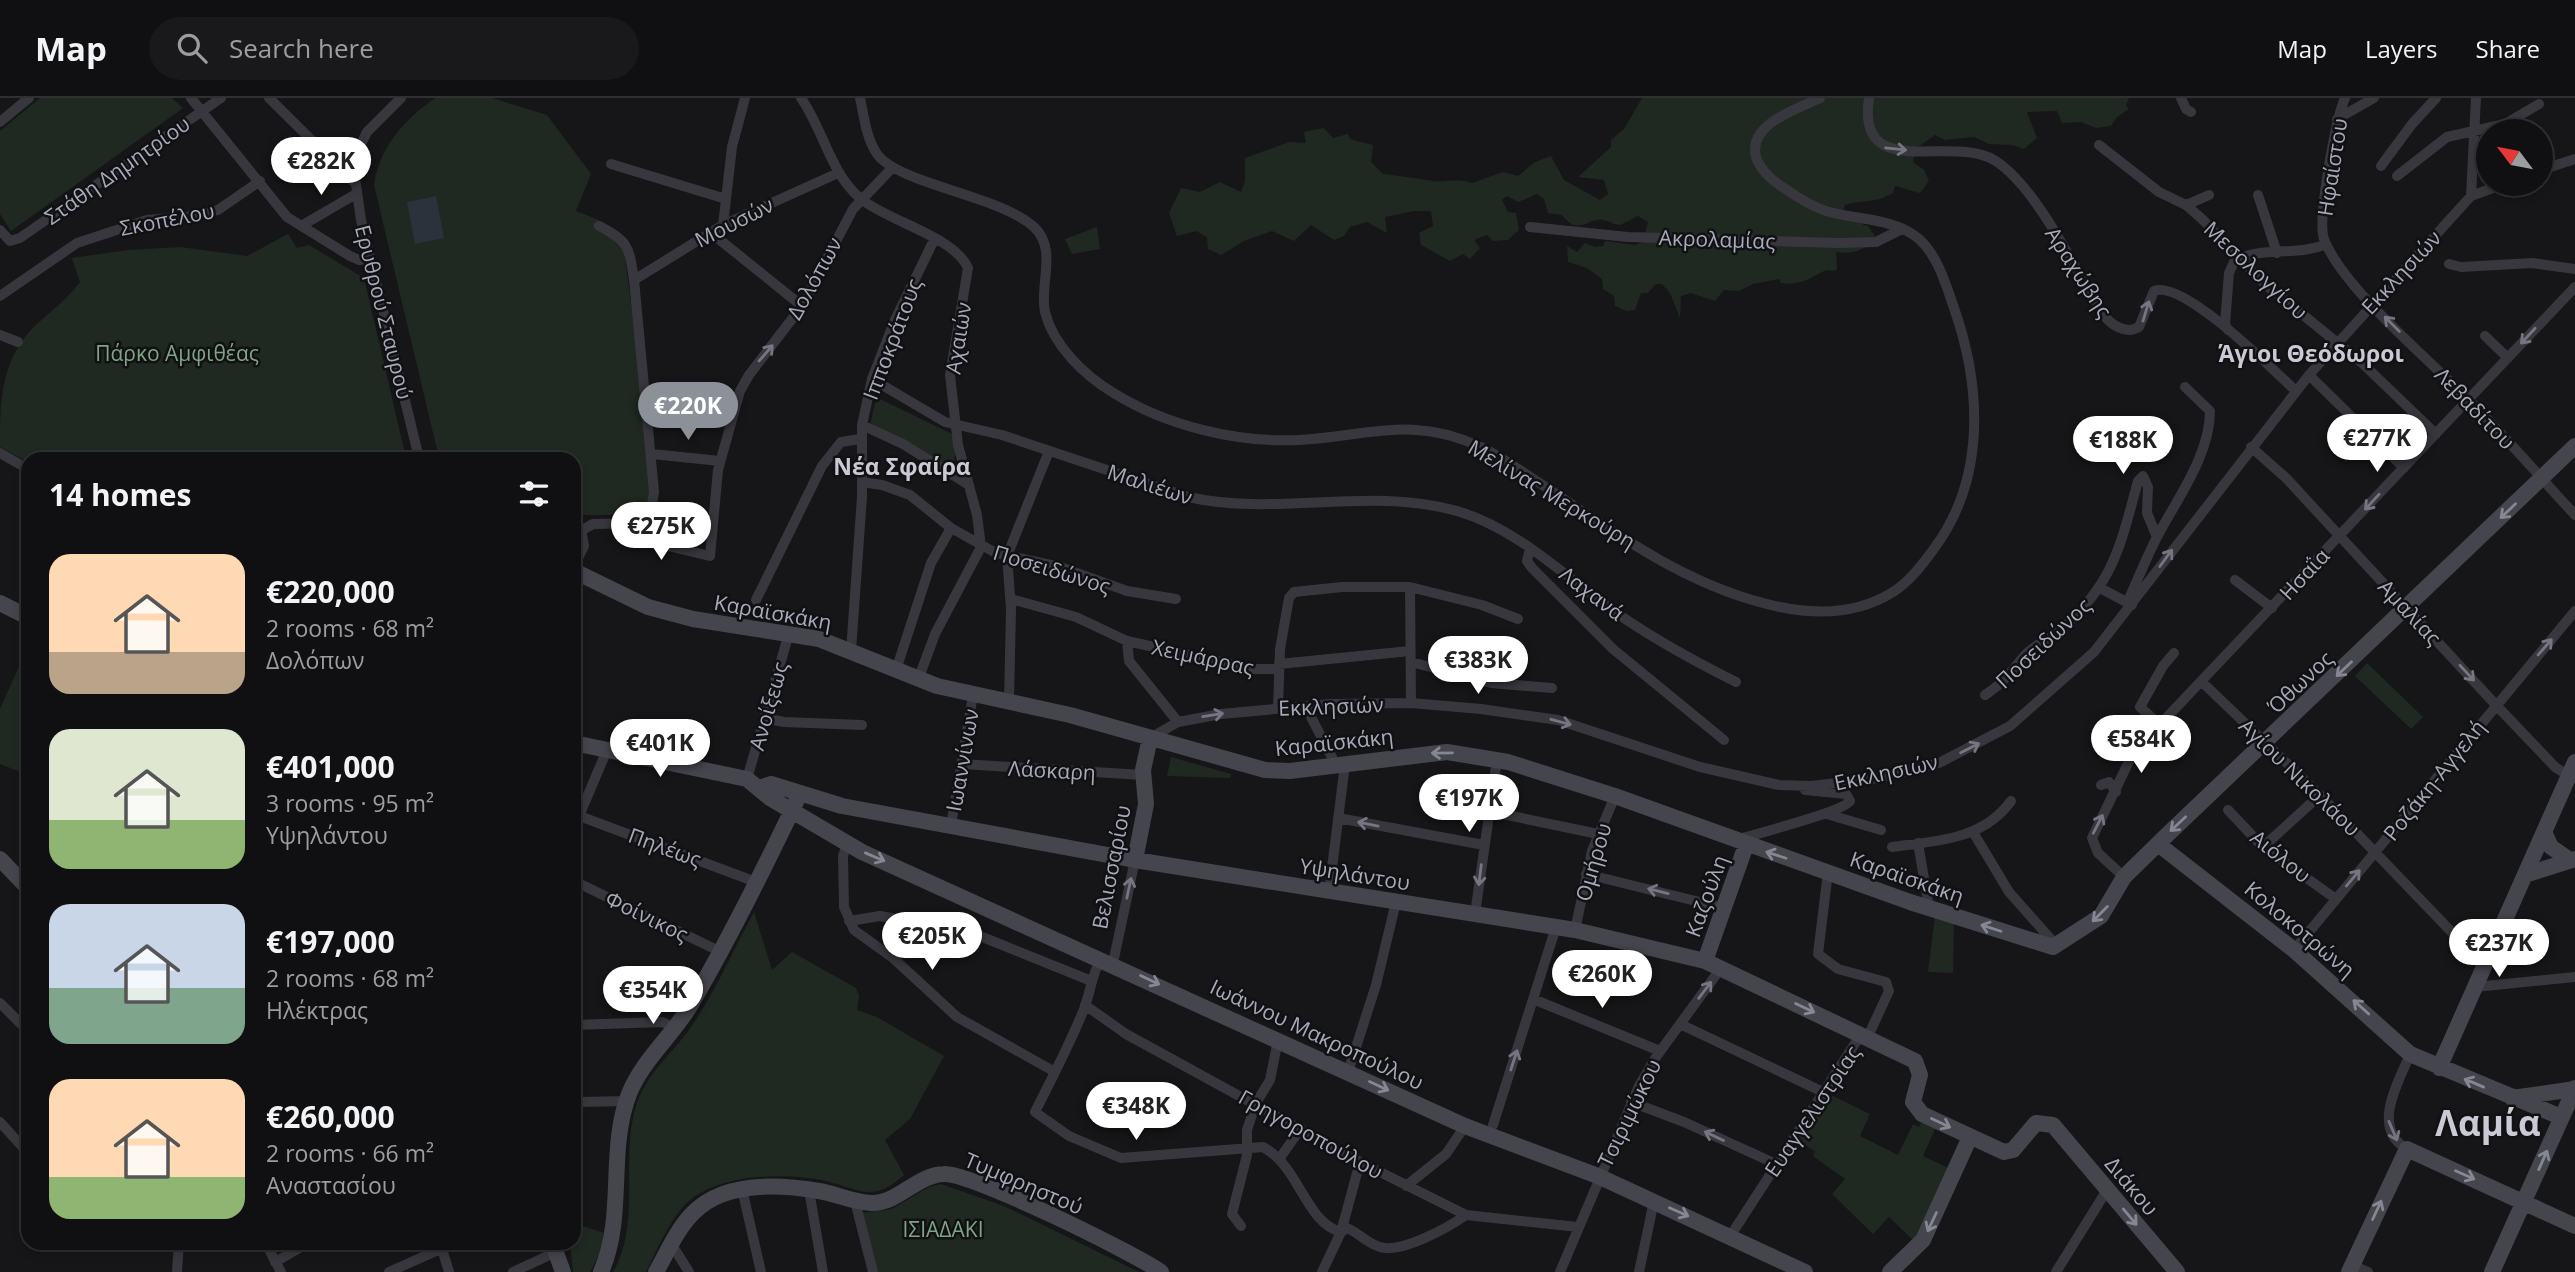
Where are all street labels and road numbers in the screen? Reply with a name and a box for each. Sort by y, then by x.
street label: Στάθη Δημητρίου [39,109,195,231]
street label: Ηφαίστου [2310,116,2354,218]
street label: Μουσών [690,190,778,254]
street label: Σκοπέλου [117,196,217,242]
street label: Μεσολογγίου [2198,215,2314,325]
street label: Αραχώβης [2039,221,2119,323]
street label: Ερυθρού Σταυρού [349,222,419,402]
street label: Ακρολαμίας [1658,223,1776,255]
street label: Εκκλησιών [2355,224,2447,320]
street label: Δολόπων [780,232,848,324]
street label: Ιπποκράτους [856,274,928,404]
street label: Αχαιών [939,300,977,376]
street label: Λεβαδίτου [2429,361,2521,455]
street label: Μελίνας Μερκούρη [1463,433,1641,555]
street label: Μαλιέων [1104,457,1196,511]
street label: Ποσειδώνος [990,538,1114,600]
street label: Ησαΐα [2273,542,2335,606]
street label: Λαχανά [1554,560,1630,627]
street label: Αμαλίας [2372,573,2448,651]
street label: Καραϊσκάκη [712,588,834,636]
street label: Ποσειδώνος [1989,592,2097,694]
street label: Χειμάρρας [1150,633,1256,681]
street label: Όθωνος [2260,644,2339,720]
street label: Ανοίξεως [742,659,794,753]
street label: Εκκλησιών [1278,690,1384,722]
street label: Ιωαννίνων [939,706,985,814]
street label: Αγίου Νικολάου [2233,712,2367,842]
street label: Ροζάκη-Αγγελή [2377,714,2491,846]
street label: Καραϊσκάκη [1273,722,1395,762]
street label: Εκκλησιών [1832,747,1940,797]
street label: Λάσκαρη [1007,754,1097,786]
street label: Βελισσαρίου [1085,803,1137,931]
street label: Ομήρου [1568,820,1618,904]
street label: Πηλέως [625,821,705,873]
street label: Αιόλου [2245,823,2317,889]
street label: Καραϊσκάκη [1846,844,1968,910]
street label: Υψηλάντου [1298,851,1412,897]
street label: Καζούλη [1678,851,1734,941]
street label: Κολοκοτρώνη [2239,875,2361,983]
street label: Φοίνικος [601,884,693,948]
street label: Ιωάννου Μακροπούλου [1206,972,1428,1096]
street label: Ευαγγελιστρίας [1758,1040,1866,1182]
street label: Τσιριμώκου [1591,1054,1667,1172]
street label: Γρηγοροπούλου [1234,1083,1388,1185]
street label: Τυμφρηστού [960,1145,1088,1221]
street label: Διάκου [2099,1151,2165,1221]

